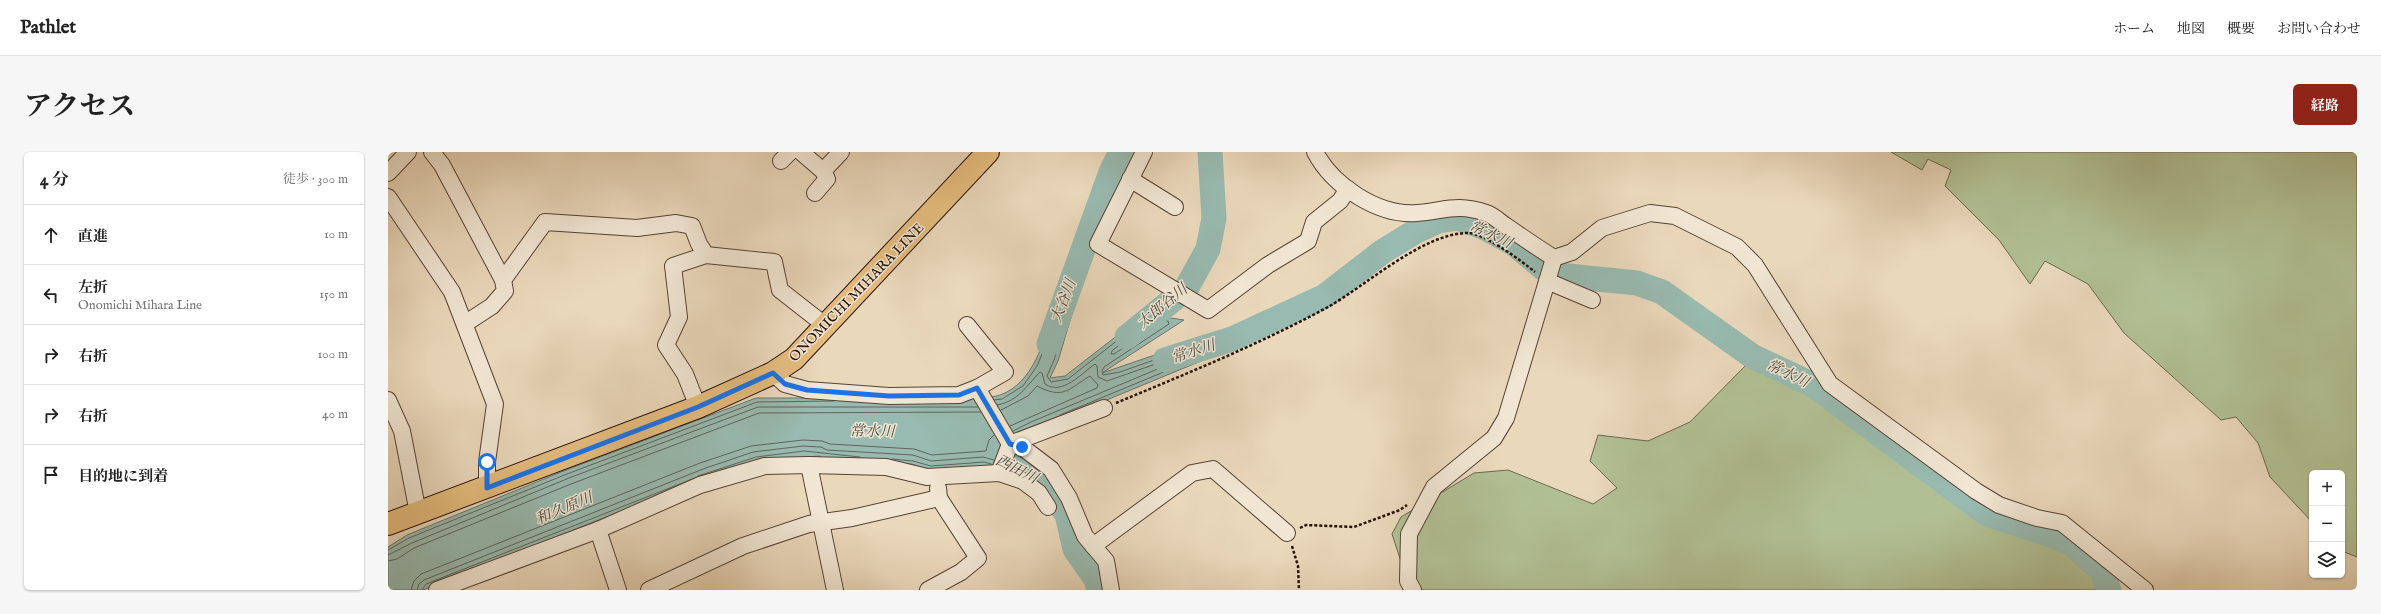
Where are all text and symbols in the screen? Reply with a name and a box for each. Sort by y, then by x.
text: Pathlet [20,16,76,40]
text: ホーム [2113,20,2155,38]
text: 地図 [2177,20,2205,38]
text: 概要 [2227,20,2255,38]
text: お問い合わせ [2277,20,2361,38]
button: 経路 [2293,84,2357,125]
text: アクセス [24,90,135,125]
text: 4 分 [40,170,69,191]
text: 徒歩 · 300 m [283,171,348,188]
water label: 常水川 [1466,216,1517,254]
street label: ONOMICHI MIHARA LINE [785,219,928,366]
icon: ahead [40,224,62,246]
text: 10 m [324,226,348,243]
text: 直進 [78,227,108,246]
water label: 大谷川 [1047,275,1081,326]
text: 左折 [78,278,108,297]
water label: 太郎谷川 [1133,279,1193,333]
icon: left [40,284,62,306]
text: 150 m [319,286,348,303]
text: Onomichi Mihara Line [78,297,202,314]
water label: 常水川 [1169,335,1219,367]
icon: right [40,344,62,366]
text: 100 m [318,346,348,363]
text: 右折 [78,347,108,366]
water label: 常水川 [1763,355,1814,393]
icon: right [40,404,62,426]
text: 40 m [322,406,348,423]
text: 右折 [78,407,108,426]
water label: 常水川 [849,422,897,441]
route end [1013,438,1031,456]
water label: 西田川 [992,451,1043,489]
route start [478,453,496,471]
icon: arrive [40,464,62,486]
text: 目的地に到着 [78,467,168,486]
map controls [2309,470,2345,578]
button: + [2309,470,2345,506]
water label: 和久原川 [533,487,597,529]
button: − [2309,506,2345,542]
button: layers [2309,542,2345,578]

